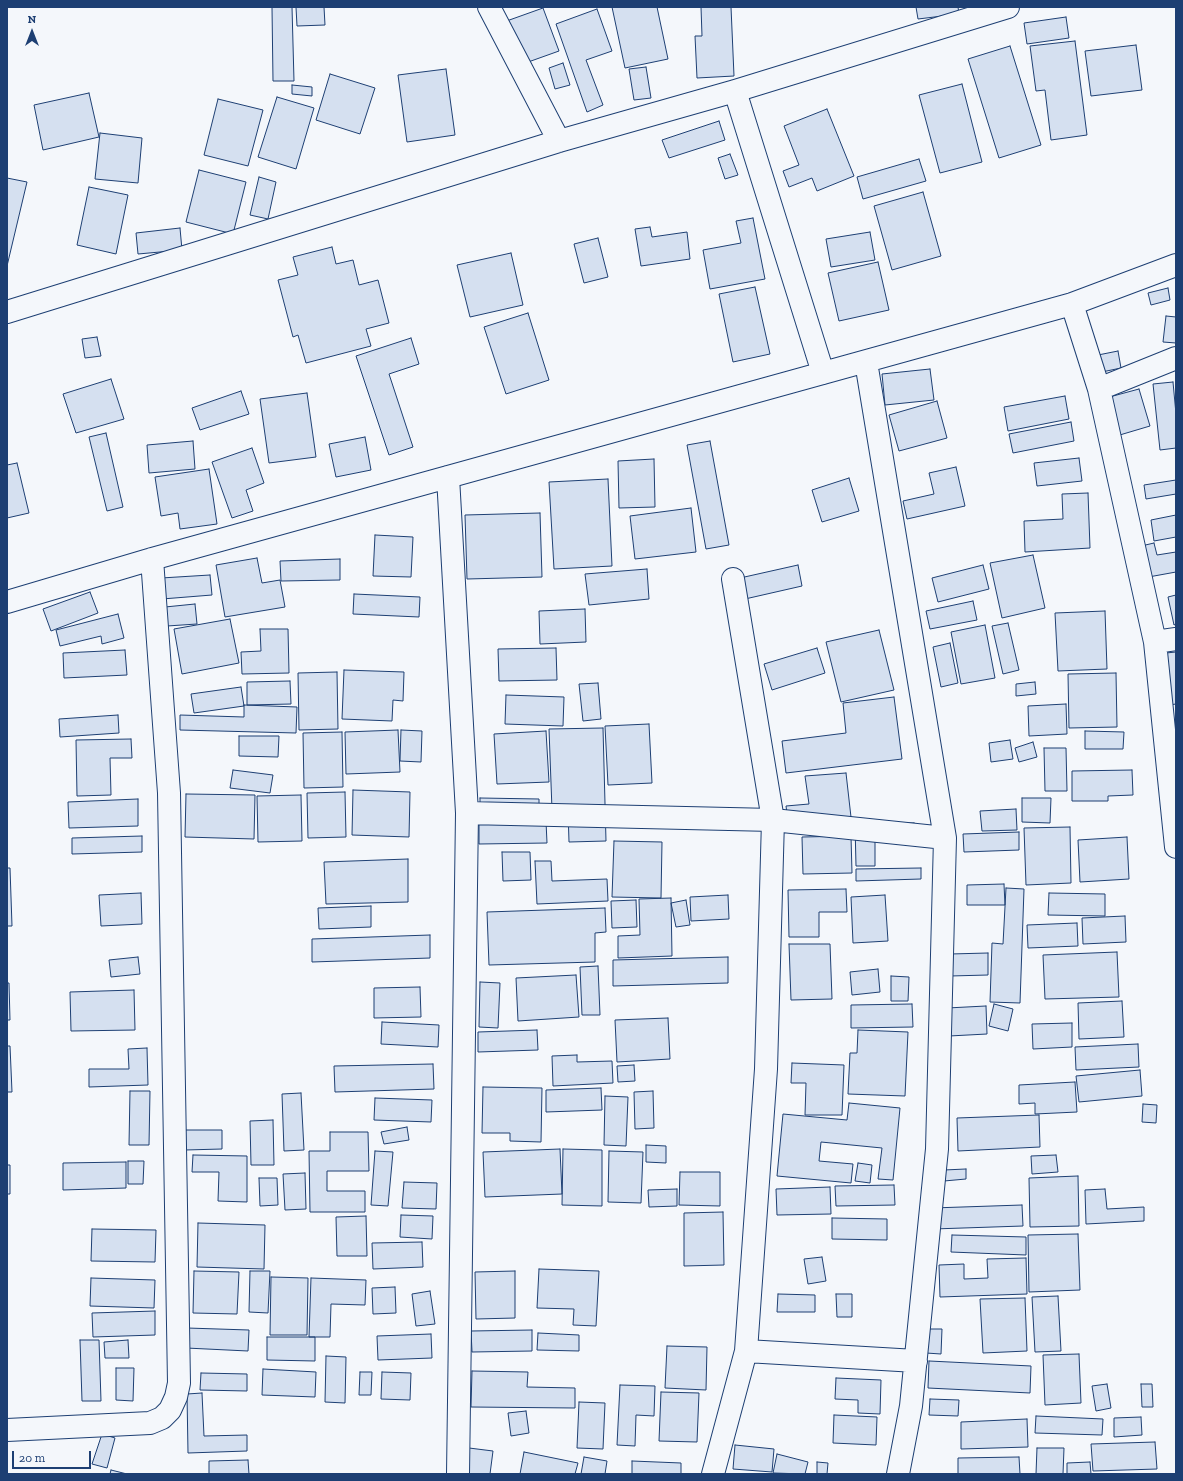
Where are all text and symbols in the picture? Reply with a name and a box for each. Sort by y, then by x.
north arrow [12,12,52,52]
text: N [28,13,36,26]
scale bar [14,1443,93,1469]
text: 20 m [19,1451,45,1465]

